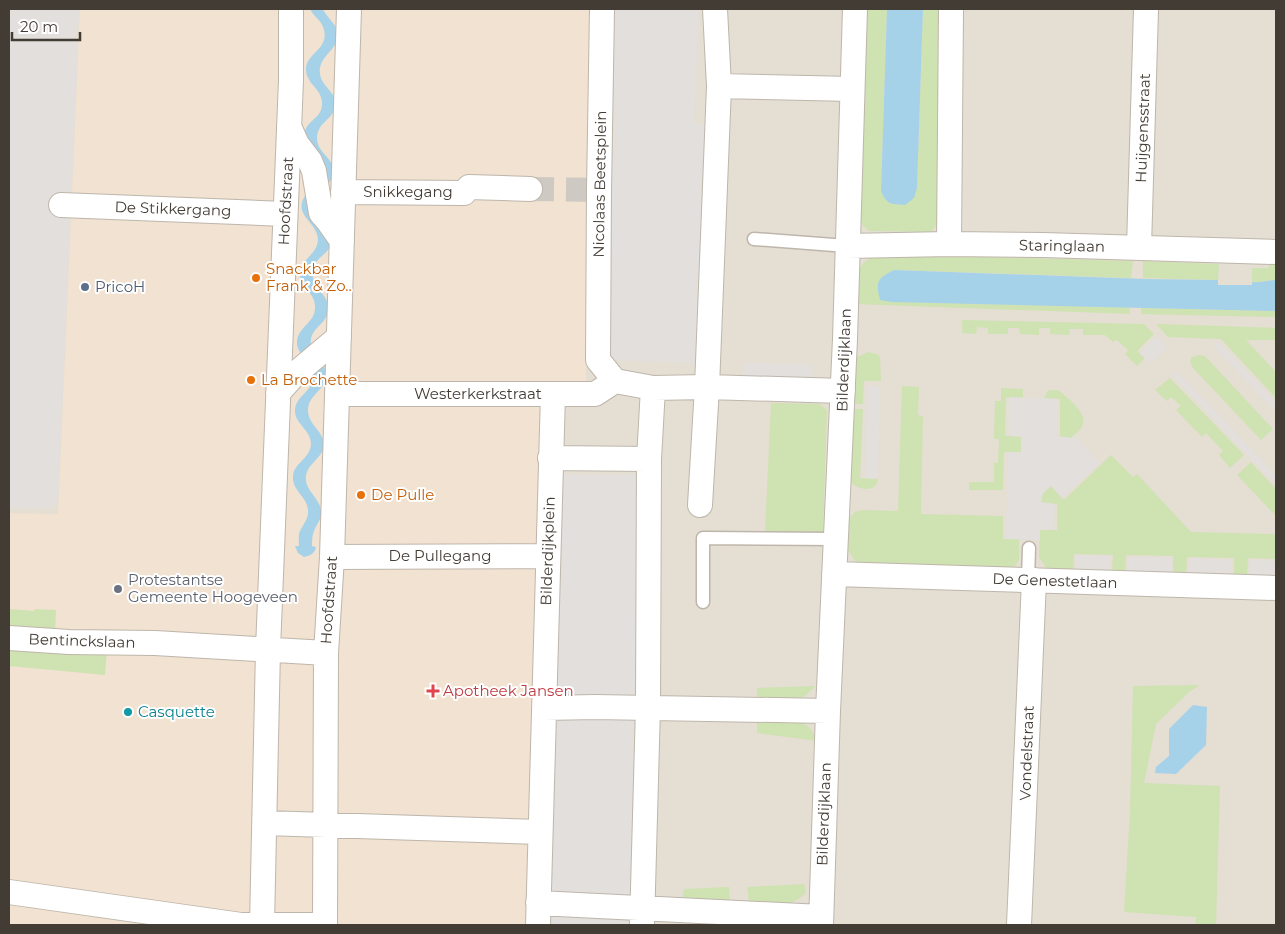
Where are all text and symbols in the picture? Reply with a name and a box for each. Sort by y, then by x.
scale bar [12,10,80,42]
text: 20 m [20,17,58,36]
street label: Huijgensstraat [1131,73,1154,183]
street label: Nicolaas Beetsplein [589,110,610,258]
street label: Hoofdstraat [274,156,297,246]
street label: Snikkegang [363,182,453,201]
street label: De Stikkergang [114,197,232,220]
street label: Staringlaan [1019,235,1105,256]
place label: Snackbar Frank & Zo.. [266,259,352,295]
marker: Snackbar Frank & Zo.. [250,272,262,284]
place label: PricoH [95,277,145,296]
marker: PricoH [79,281,91,293]
street label: Bilderdijklaan [832,308,855,412]
place label: La Brochette [261,370,357,389]
marker: La Brochette [245,374,257,386]
street label: Westerkerkstraat [414,384,542,403]
place label: De Pulle [371,485,434,504]
marker: De Pulle [355,489,367,501]
street label: Bilderdijkplein [536,496,559,606]
street label: De Pullegang [389,546,491,565]
street label: Hoofdstraat [316,555,341,645]
street label: De Genestetlaan [992,569,1118,592]
place label: Protestantse Gemeente Hoogeveen [128,570,298,606]
marker: Protestantse Gemeente Hoogeveen [112,583,124,595]
street label: Bentinckslaan [28,629,136,652]
place label: Apotheek Jansen [443,681,574,700]
marker: Apotheek Jansen [427,685,439,697]
place label: Casquette [138,702,215,721]
street label: Vondelstraat [1015,705,1038,801]
marker: Casquette [122,706,134,718]
street label: Bilderdijklaan [812,762,835,866]

